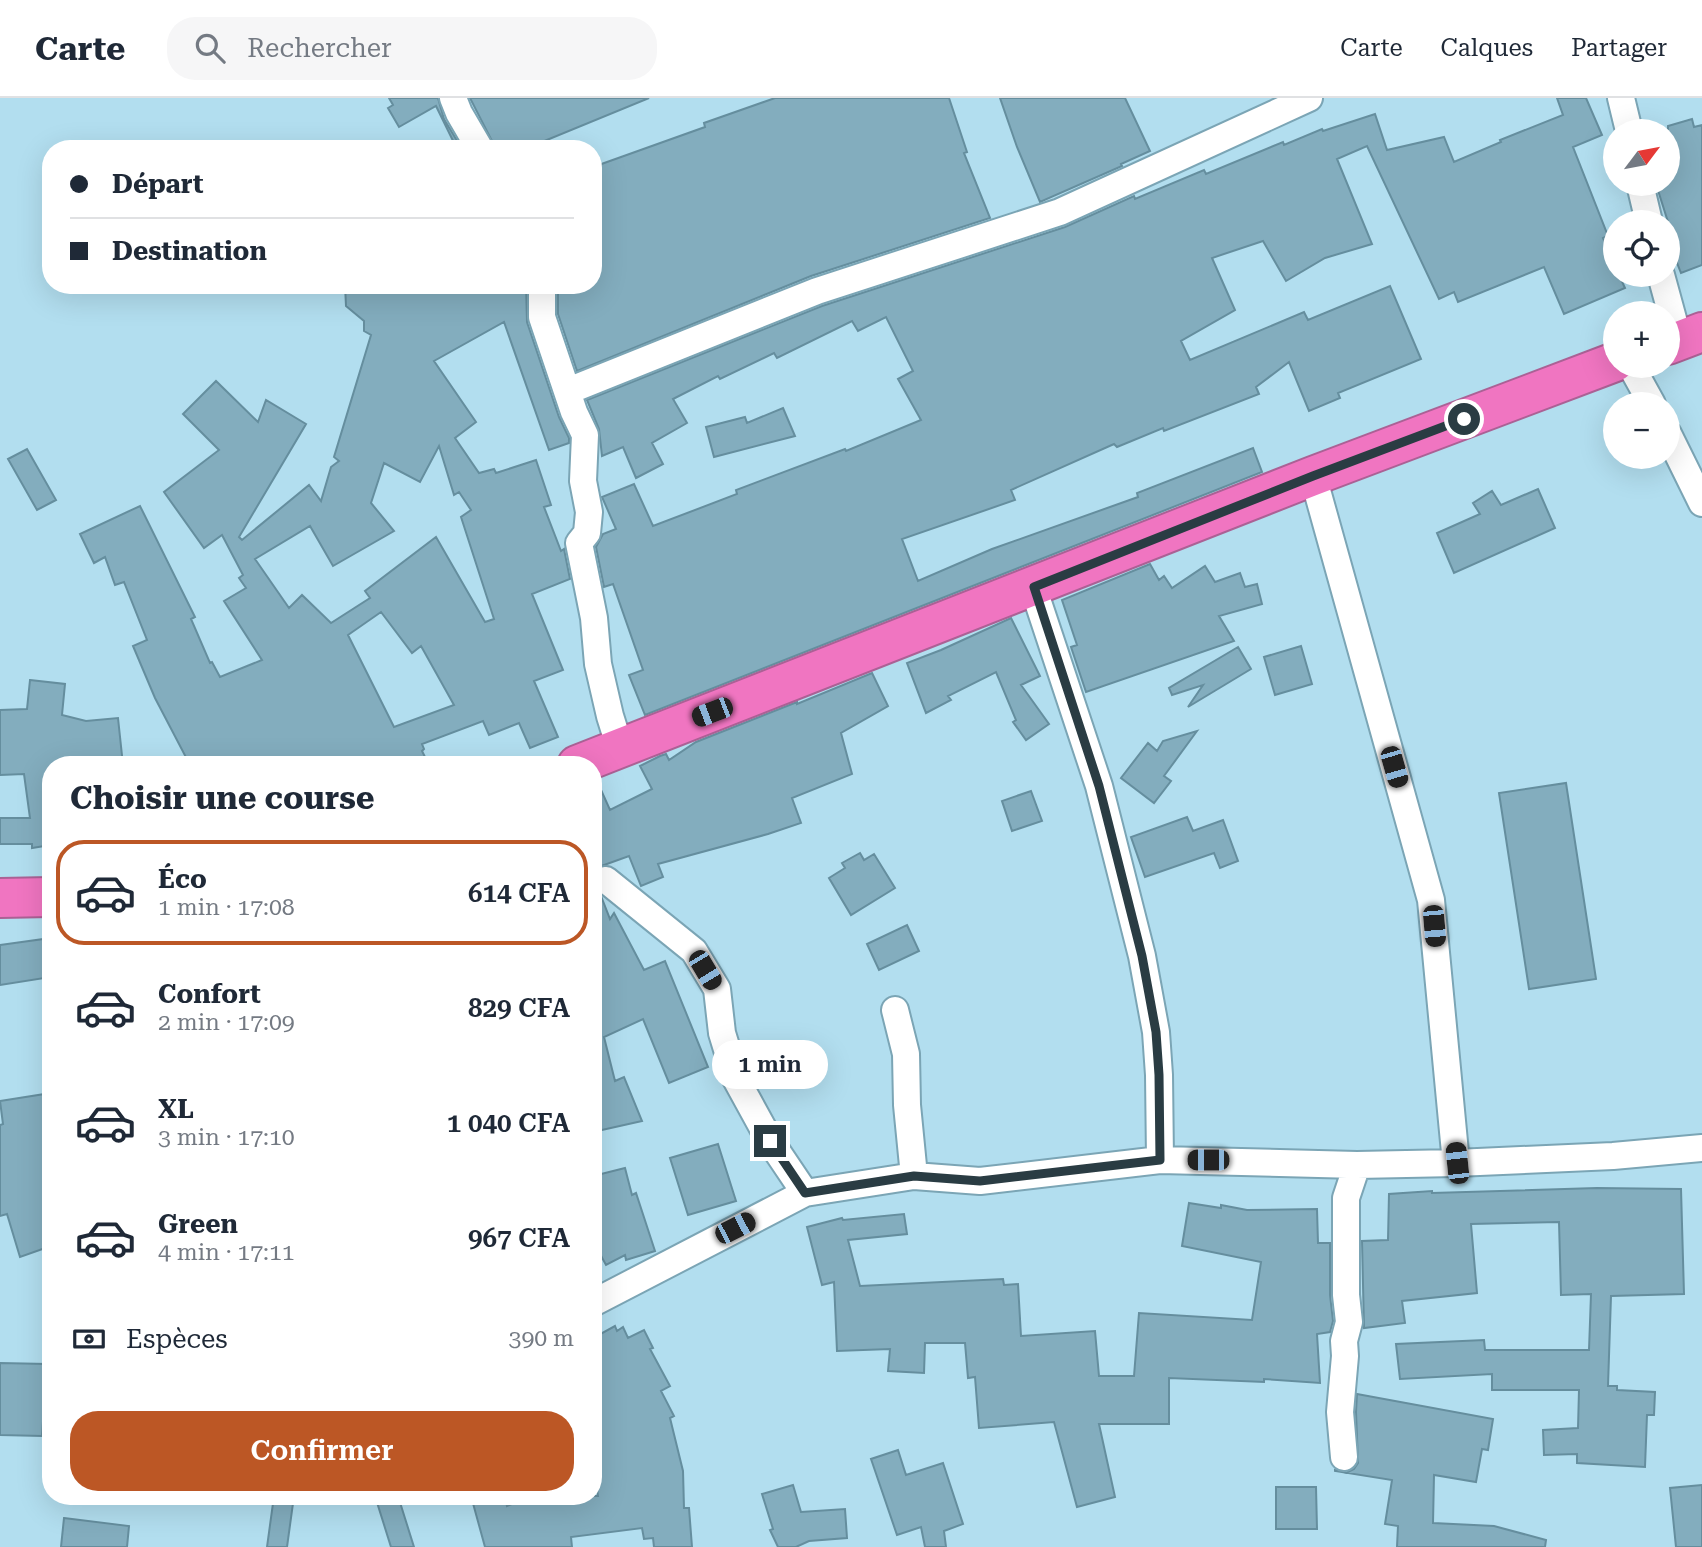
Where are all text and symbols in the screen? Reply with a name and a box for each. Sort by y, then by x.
search box [167,17,657,80]
text: Carte [35,29,125,68]
icon: search [191,29,229,67]
text: Rechercher [247,33,392,63]
text: Carte [1340,34,1403,62]
text: Calques [1441,34,1533,62]
text: Partager [1571,34,1667,62]
north arrow [1603,119,1680,196]
map controls [1603,119,1680,469]
text: Départ [112,169,204,199]
button: locate [1603,210,1680,287]
text: Destination [112,236,267,266]
button: + [1603,301,1680,378]
button: − [1603,392,1680,469]
route start [1448,403,1480,435]
car [689,695,736,729]
car [1379,744,1410,790]
text: Choisir une course [70,779,374,817]
icon: car [74,861,137,924]
text: Éco [158,864,207,894]
text: 614 CFA [468,878,570,908]
text: 1 min · 17:08 [158,894,295,921]
car [1422,904,1447,948]
car [686,947,725,993]
icon: car [74,976,137,1039]
text: Confort [158,979,261,1009]
text: 829 CFA [468,993,570,1023]
text: 2 min · 17:09 [158,1009,295,1036]
callout: 1 min [712,1040,828,1088]
text: 1 min [738,1051,802,1078]
icon: car [74,1091,137,1154]
text: XL [158,1094,194,1124]
text: 1 040 CFA [447,1108,570,1138]
text: 3 min · 17:10 [158,1124,295,1151]
route end [754,1125,786,1157]
car [1445,1141,1470,1185]
car [1188,1150,1230,1171]
icon: car [74,1206,137,1269]
text: Green [158,1209,238,1239]
car [712,1209,759,1247]
text: 967 CFA [468,1223,570,1253]
text: 4 min · 17:11 [158,1239,295,1266]
icon: cash [70,1320,108,1358]
text: Espèces [126,1324,228,1354]
text: 390 m [509,1325,574,1352]
button: Confirmer [70,1411,574,1491]

